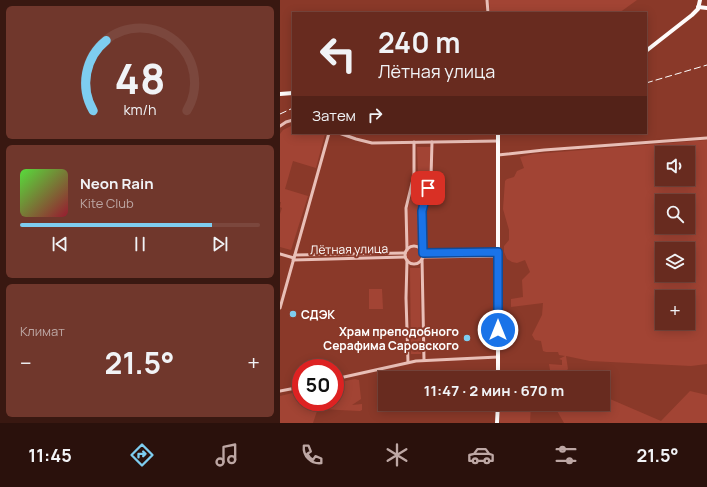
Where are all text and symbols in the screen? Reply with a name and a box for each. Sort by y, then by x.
text: 240 m [378,23,460,61]
icon: left [312,28,364,80]
text: 48 [115,49,165,105]
text: Лётная улица [378,59,495,83]
text: km/h [123,99,157,118]
icon: right [364,104,386,126]
text: Затем [312,105,356,126]
map controls [655,146,695,330]
button: sound [655,146,695,186]
pin [411,171,445,205]
text: Neon Rain [80,173,154,194]
icon: arrive [417,177,439,199]
text: Kite Club [80,194,134,212]
button: search [655,194,695,234]
icon: previous [49,233,71,255]
icon: pause [129,233,151,255]
icon: next [209,233,231,255]
street label: Лётная улица [310,240,388,258]
button: layers [655,242,695,282]
button: + [655,290,695,330]
place label: СДЭК [301,306,335,323]
marker: СДЭК [288,309,298,319]
position arrow [477,309,519,351]
text: Климат [20,322,65,340]
place label: Храм преподобного Серафима Саровского [323,323,459,354]
marker: Храм преподобного Серафима Саровского [462,333,472,343]
text: 21.5° [105,342,175,383]
text: − [20,348,32,378]
text: + [247,348,260,378]
speed limit sign: 50 [292,359,344,411]
text: 11:47 · 2 мин · 670 m [424,380,564,401]
icon: directions [128,441,156,469]
icon: music [213,441,241,469]
icon: phone [298,441,326,469]
icon: climate [383,441,411,469]
icon: car [467,441,495,469]
icon: filters [552,441,580,469]
text: 11:45 [28,443,72,467]
text: 21.5° [637,443,679,467]

